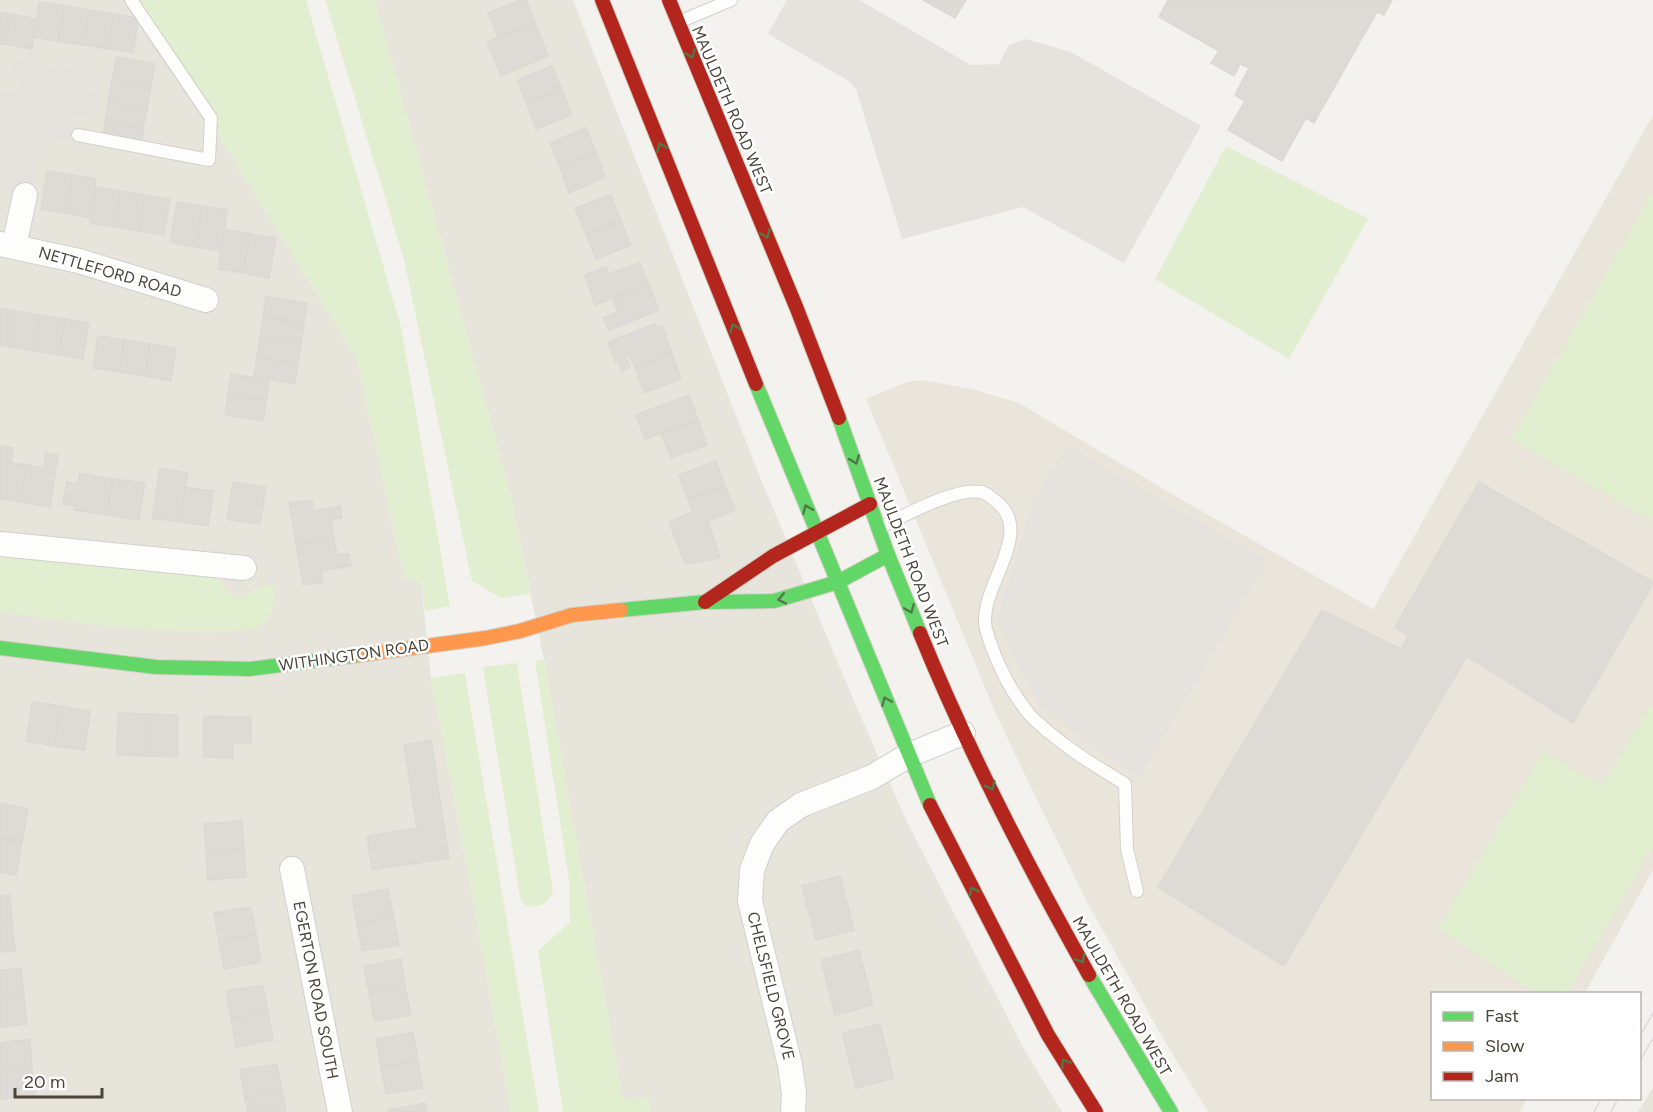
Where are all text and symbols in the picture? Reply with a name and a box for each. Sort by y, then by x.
street label: MAULDETH ROAD WEST [688,23,776,197]
one-way arrow [684,48,696,59]
one-way arrow [656,142,668,153]
one-way arrow [759,228,771,239]
street label: NETTLEFORD ROAD [36,243,184,301]
one-way arrow [729,323,741,334]
one-way arrow [847,454,860,465]
street label: MAULDETH ROAD WEST [870,474,952,650]
one-way arrow [802,504,814,515]
one-way arrow [777,591,787,604]
one-way arrow [903,603,915,614]
street label: WITHINGTON ROAD [278,635,430,675]
one-way arrow [882,696,894,707]
one-way arrow [984,780,996,791]
one-way arrow [969,886,980,897]
street label: EGERTON ROAD SOUTH [289,899,343,1081]
street label: CHELSFIELD GROVE [743,910,799,1062]
street label: MAULDETH ROAD WEST [1069,913,1176,1079]
one-way arrow [1073,953,1085,963]
legend [1431,992,1641,1100]
text: Fast [1485,1005,1519,1027]
text: Slow [1485,1035,1524,1057]
one-way arrow [1061,1058,1072,1069]
scale bar [15,1061,102,1099]
text: Jam [1485,1065,1519,1087]
text: 20 m [24,1071,65,1093]

